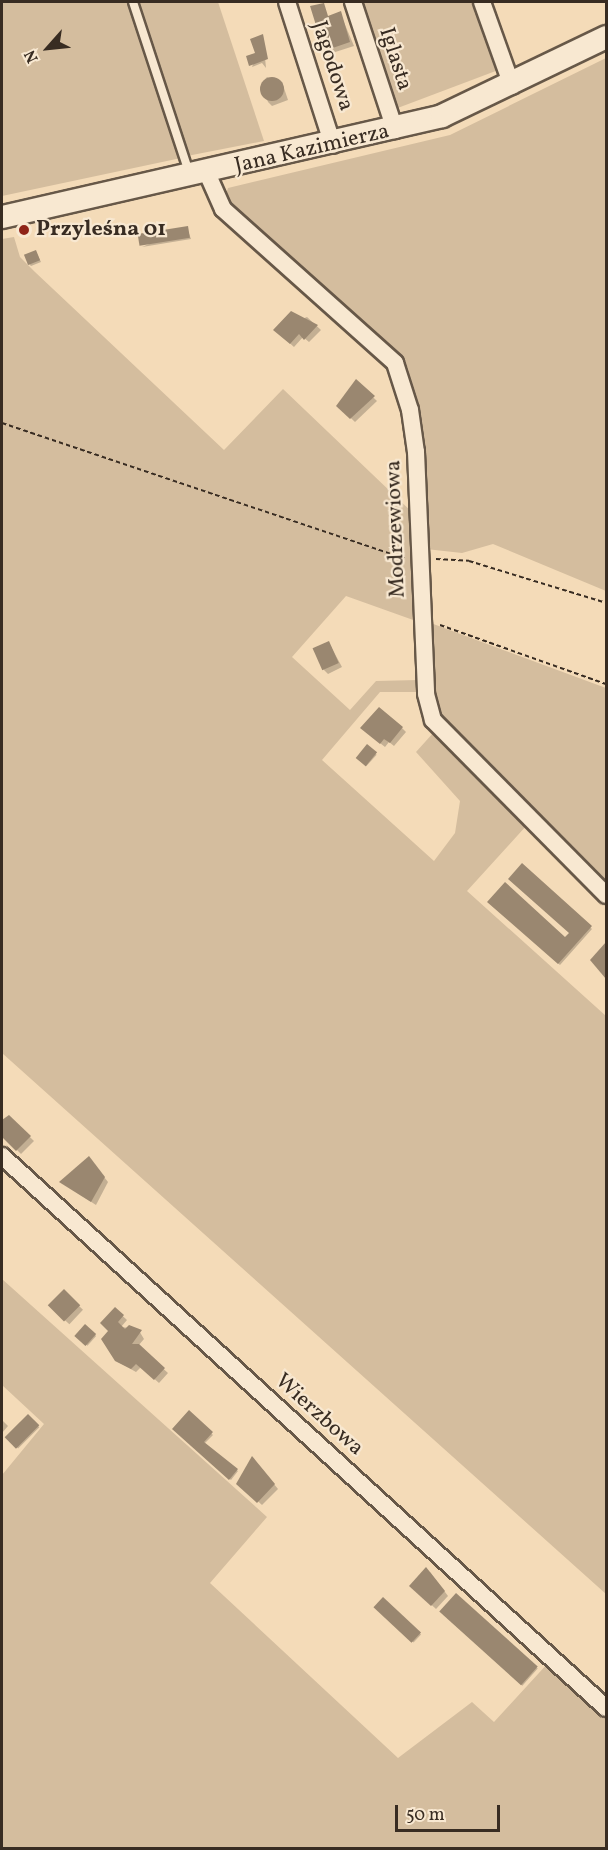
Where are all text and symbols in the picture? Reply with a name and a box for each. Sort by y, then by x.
north arrow [18,18,78,78]
street label: Jagodowa [305,18,359,114]
street label: Iglasta [372,24,418,94]
text: N [20,46,44,66]
street label: Jana Kazimierza [232,118,392,180]
place label: Przyleśna 01 [36,217,166,243]
marker: Przyleśna 01 [17,223,31,237]
street label: Modrzewiowa [380,460,412,598]
street label: Wierzbowa [269,1368,369,1462]
scale bar [398,1793,503,1831]
text: 50 m [406,1803,445,1828]

